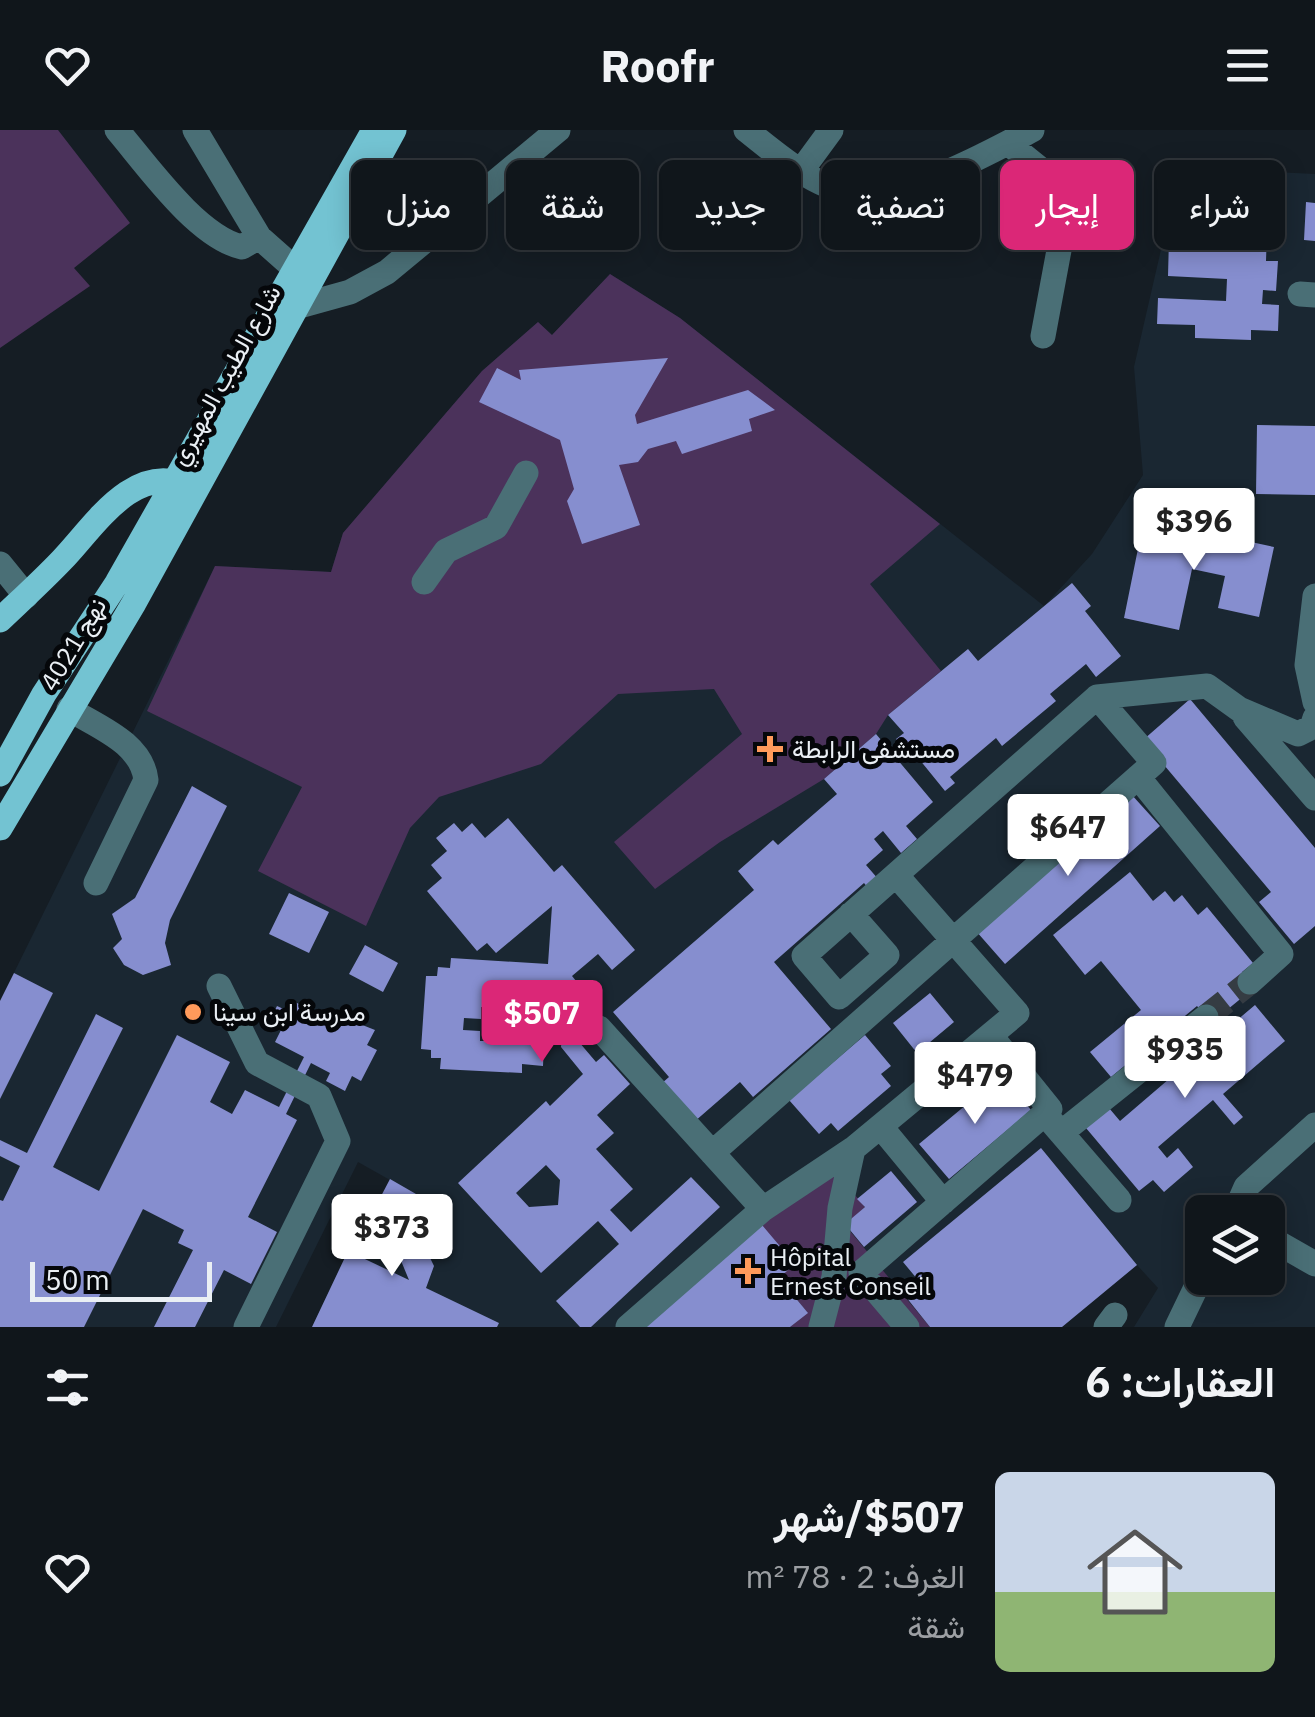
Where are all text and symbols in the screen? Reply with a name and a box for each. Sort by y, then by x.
text: Roofr [600,36,715,94]
icon: heart [40,38,95,93]
icon: menu [1220,38,1275,93]
chip: منزل [351,160,486,250]
chip: شقة [506,160,639,250]
chip: جديد [659,160,801,250]
chip: تصفية [821,160,980,250]
chip: إيجار [1000,160,1134,250]
chip: شراء [1154,160,1285,250]
street label: شارع الطيب المهيري [161,279,292,473]
pin: $396 [1135,488,1253,573]
text: $396 [1156,499,1232,541]
street label: نهج 4021 [32,591,115,697]
place label: مستشفى الرابطة [792,732,955,765]
marker: مستشفى الرابطة [757,736,783,762]
pin: $647 [1009,794,1127,879]
text: $647 [1030,805,1106,847]
pin: $507 [483,980,601,1065]
text: $507 [504,991,580,1033]
place label: مدرسة ابن سينا [213,995,366,1028]
marker: مدرسة ابن سينا [182,1001,204,1023]
pin: $935 [1126,1016,1244,1101]
text: $935 [1147,1027,1223,1069]
pin: $479 [916,1042,1034,1127]
text: $479 [937,1053,1013,1095]
pin: $373 [333,1194,451,1279]
map controls [1185,1195,1285,1295]
button: layers [1185,1195,1285,1295]
text: $373 [354,1205,430,1247]
place label: Hôpital Ernest Conseil [770,1240,931,1302]
scale bar [30,1257,212,1302]
marker: Hôpital Ernest Conseil [735,1258,761,1284]
text: 50 m [45,1261,110,1298]
text: العقارات: 6 [1085,1354,1275,1409]
icon: filters [40,1360,95,1415]
text: $507/شهر [774,1489,965,1544]
icon: home [1075,1512,1195,1632]
icon: heart [40,1545,95,1600]
text: الغرف: 2 · 78 m² [746,1555,965,1597]
text: شقة [907,1605,965,1647]

